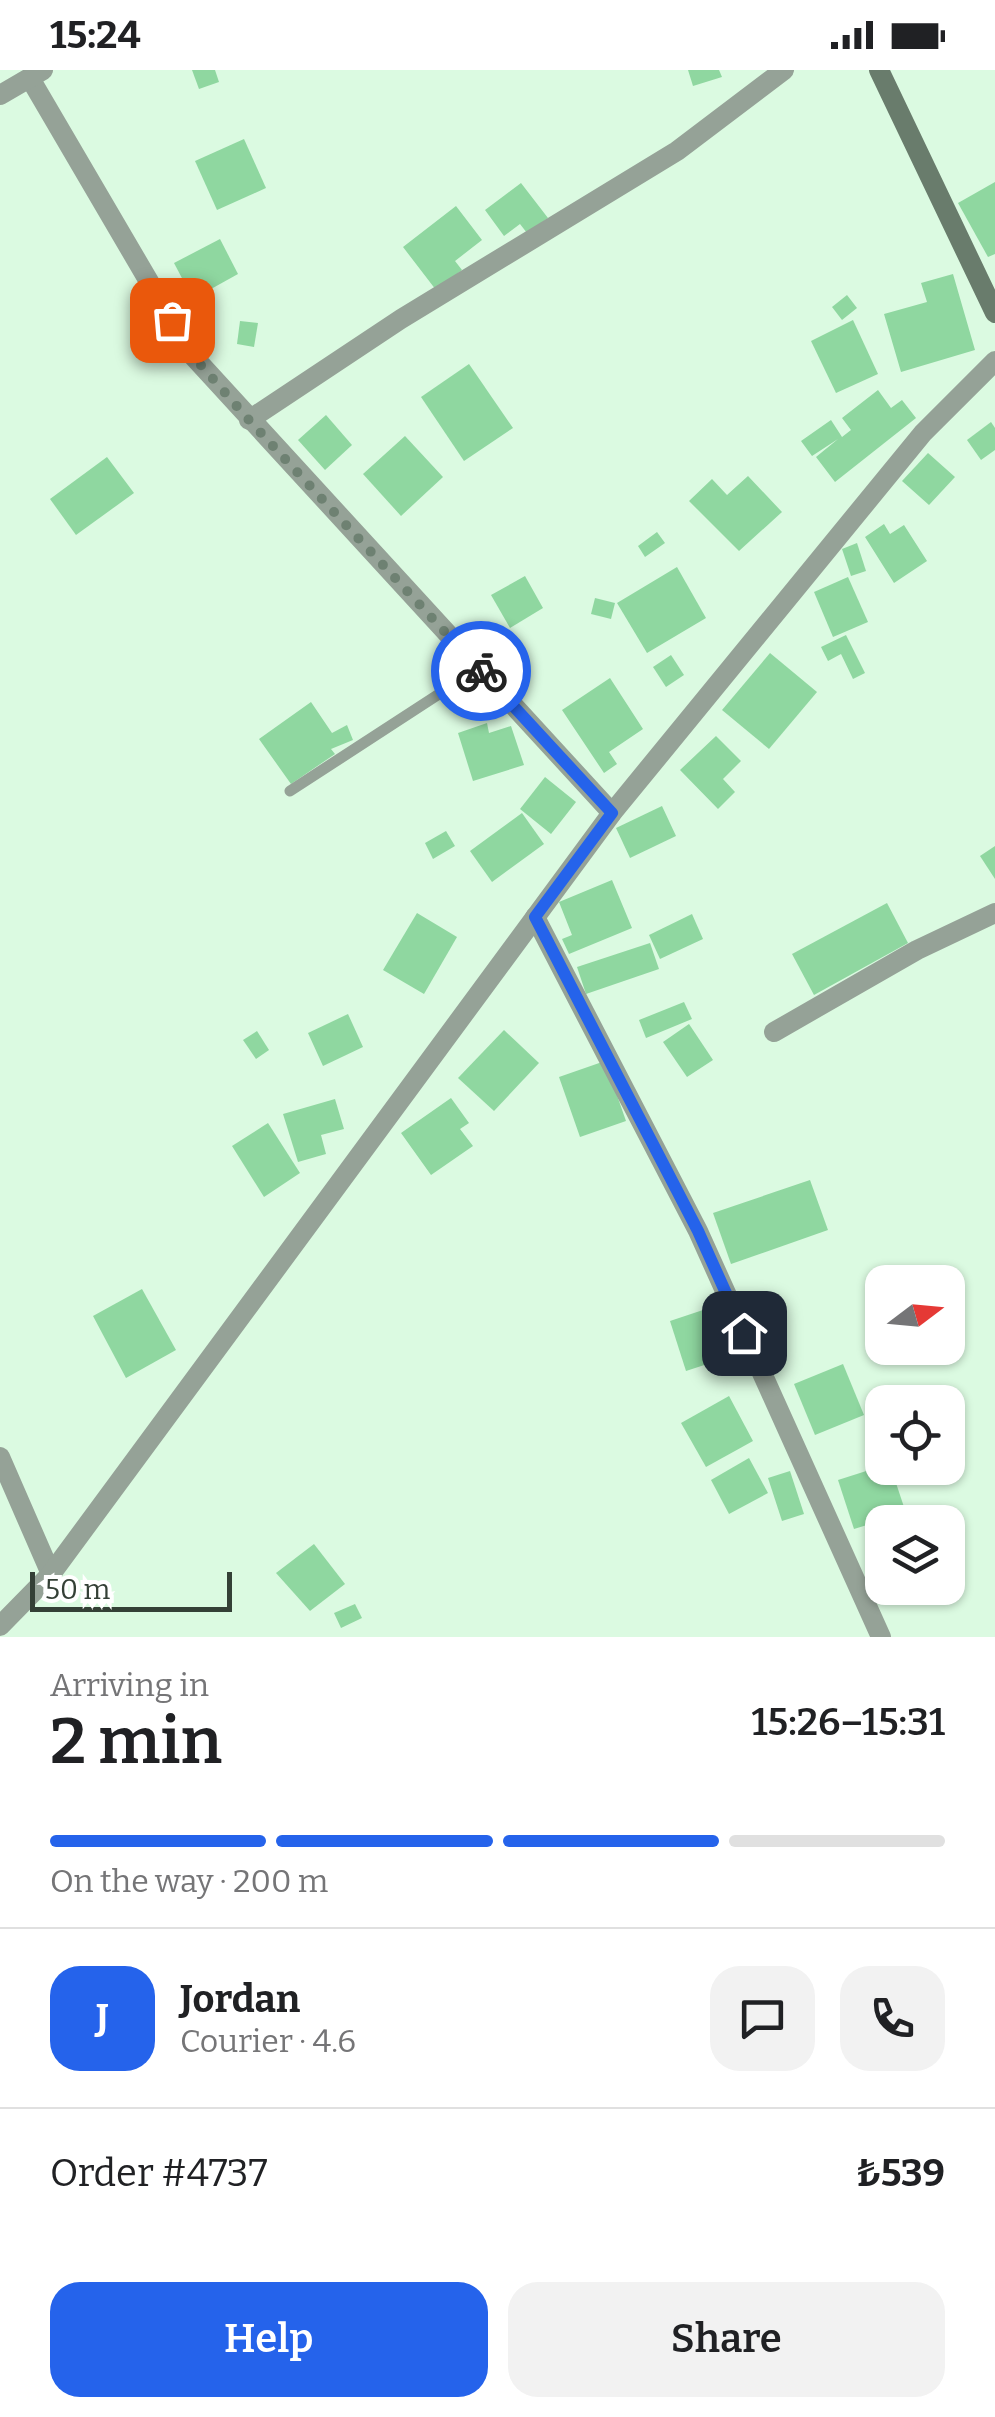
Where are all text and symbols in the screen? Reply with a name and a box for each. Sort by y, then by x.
text: 15:24 [50,12,141,58]
pin [130,278,215,363]
icon: bag [145,293,200,348]
courier [431,621,531,721]
icon: bike [454,644,509,699]
north arrow [865,1265,965,1365]
map controls [865,1265,965,1605]
pin [702,1291,787,1376]
icon: home [717,1306,772,1361]
button: locate [865,1385,965,1485]
button: layers [865,1505,965,1605]
scale bar [30,1567,232,1612]
text: 50 m [45,1573,110,1606]
text: Arriving in [50,1666,209,1704]
text: 15:26–15:31 [751,1699,945,1745]
text: 2 min [50,1702,222,1780]
text: On the way · 200 m [50,1862,328,1900]
button: chat [710,1966,815,2071]
button: phone [840,1966,945,2071]
text: Jordan [180,1976,300,2022]
text: J [96,1995,109,2041]
text: Courier · 4.6 [180,2022,356,2060]
text: Order #4737 [50,2150,267,2196]
text: ₺539 [855,2150,945,2196]
button: Help [50,2282,488,2397]
button: Share [508,2282,945,2397]

